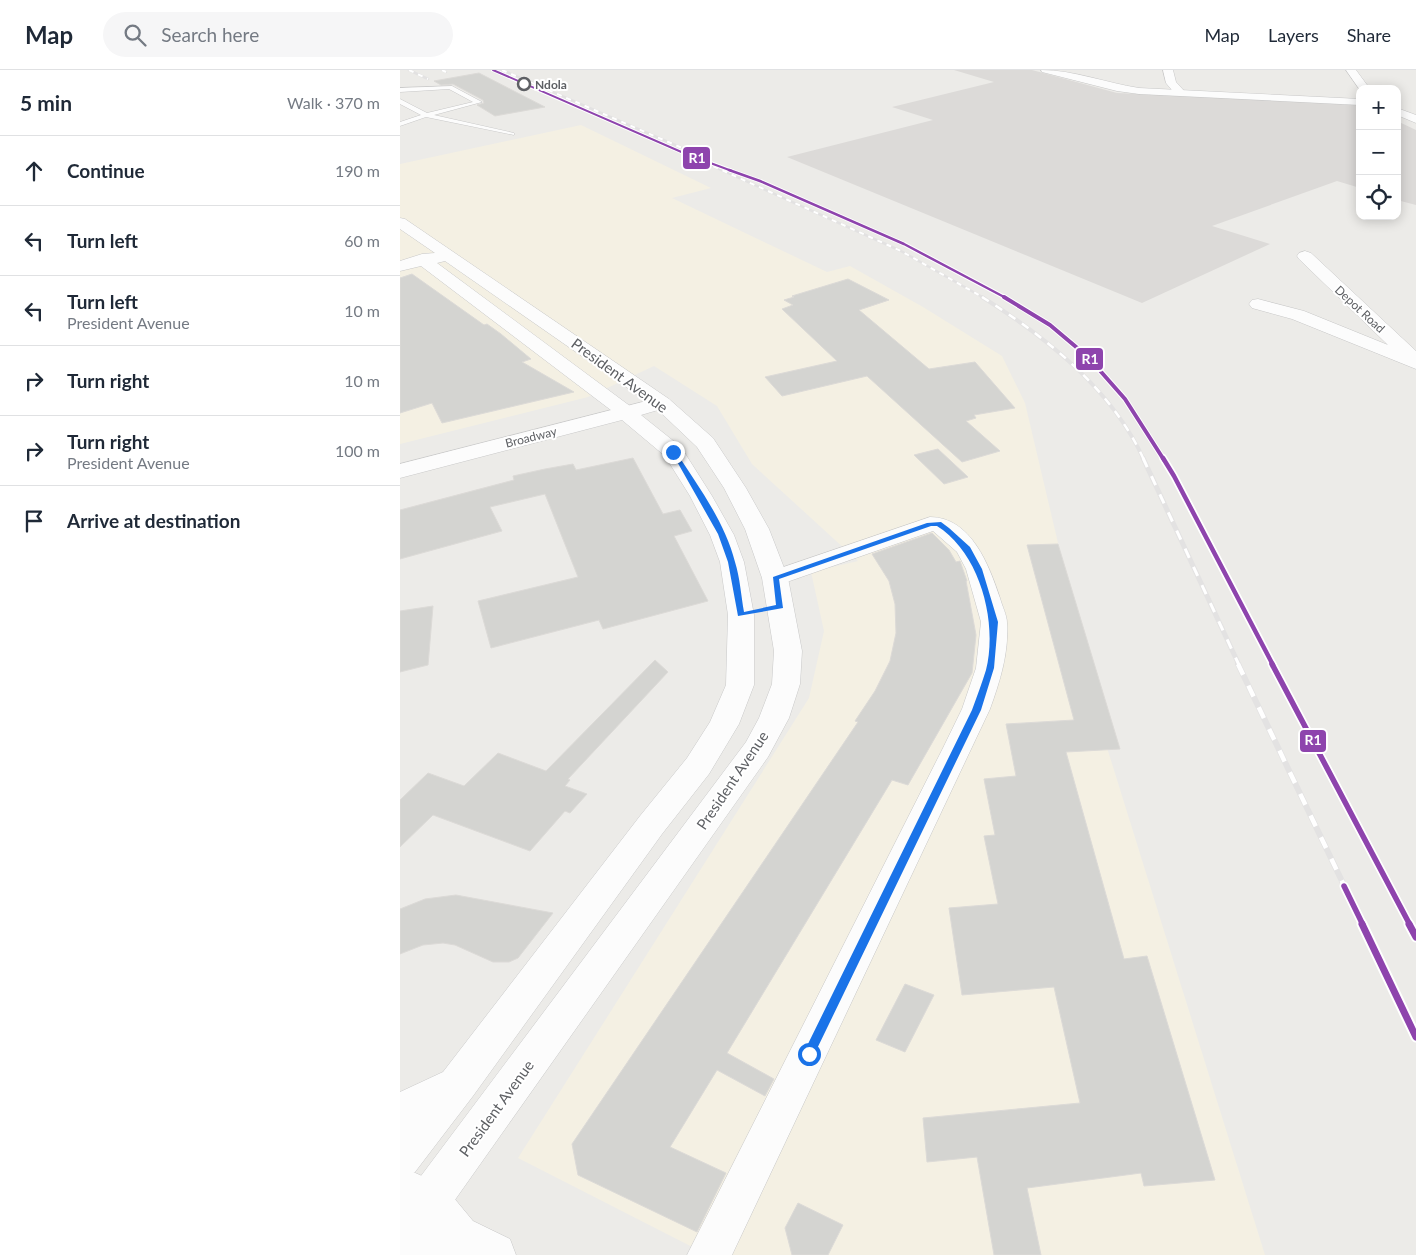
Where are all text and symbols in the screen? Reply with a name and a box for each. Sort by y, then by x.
search box [103,12,453,57]
text: Map [25,20,73,49]
icon: search [121,21,149,49]
text: Search here [161,23,259,46]
text: Map [1204,24,1240,46]
text: Layers [1268,24,1319,46]
text: Share [1347,24,1391,46]
marker: Ndola [517,77,531,91]
place label: Ndola [535,77,567,92]
map controls [1356,85,1401,220]
button: + [1356,85,1401,130]
text: 5 min [20,90,72,115]
text: Walk · 370 m [287,93,380,112]
button: − [1356,130,1401,175]
line badge: R1 [682,146,711,170]
text: R1 [688,149,706,166]
icon: ahead [20,157,48,185]
text: Continue [67,159,145,182]
text: 190 m [335,161,380,180]
button: locate [1356,175,1401,220]
icon: left [20,227,48,255]
text: Turn left [67,229,138,252]
text: 60 m [344,231,380,250]
street label: Depot Road [1332,282,1388,336]
text: Turn left [67,290,138,313]
icon: left [20,297,48,325]
text: 10 m [344,301,380,320]
text: President Avenue [67,313,190,332]
street label: President Avenue [568,334,672,416]
line badge: R1 [1075,347,1104,371]
text: R1 [1081,350,1099,367]
icon: right [20,367,48,395]
text: Turn right [67,369,149,392]
text: 10 m [344,371,380,390]
street label: Broadway [504,423,559,451]
text: Turn right [67,430,149,453]
icon: right [20,437,48,465]
text: 100 m [335,441,380,460]
route end [662,441,685,464]
text: President Avenue [67,453,190,472]
icon: arrive [20,507,48,535]
text: Arrive at destination [67,509,240,532]
street label: President Avenue [692,727,772,833]
line badge: R1 [1299,729,1327,753]
text: R1 [1304,731,1322,748]
route start [798,1043,821,1066]
street label: President Avenue [455,1056,537,1160]

